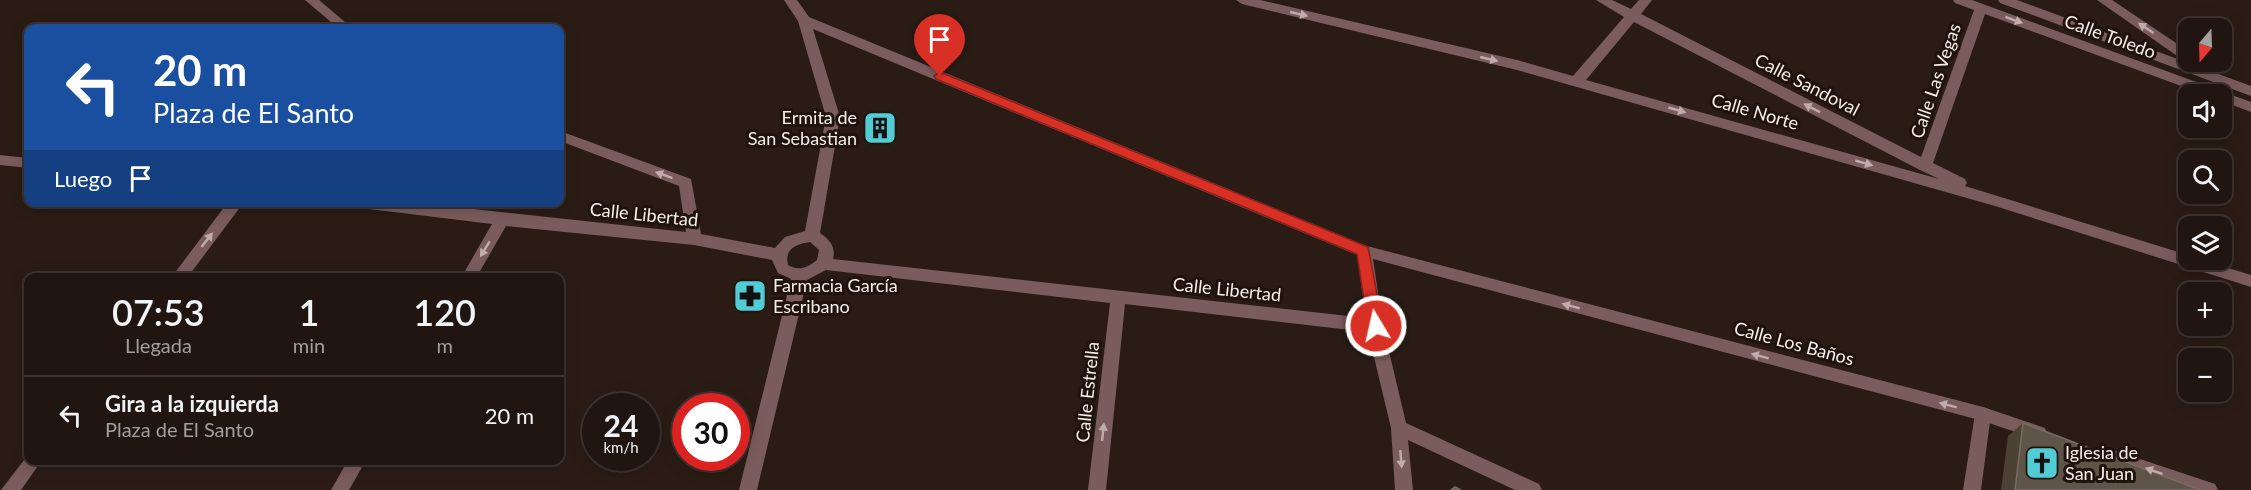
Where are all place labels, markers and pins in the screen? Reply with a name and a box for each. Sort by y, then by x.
pin [914,14,965,76]
place label: Ermita de San Sebastian [748,106,857,149]
building icon: Ermita de San Sebastian [862,110,898,146]
place label: Farmacia García Escribano [773,274,898,317]
pharmacy icon: Farmacia García Escribano [732,278,768,314]
place label: Iglesia de San Juan [2065,441,2138,484]
church icon: Iglesia de San Juan [2024,445,2060,481]

